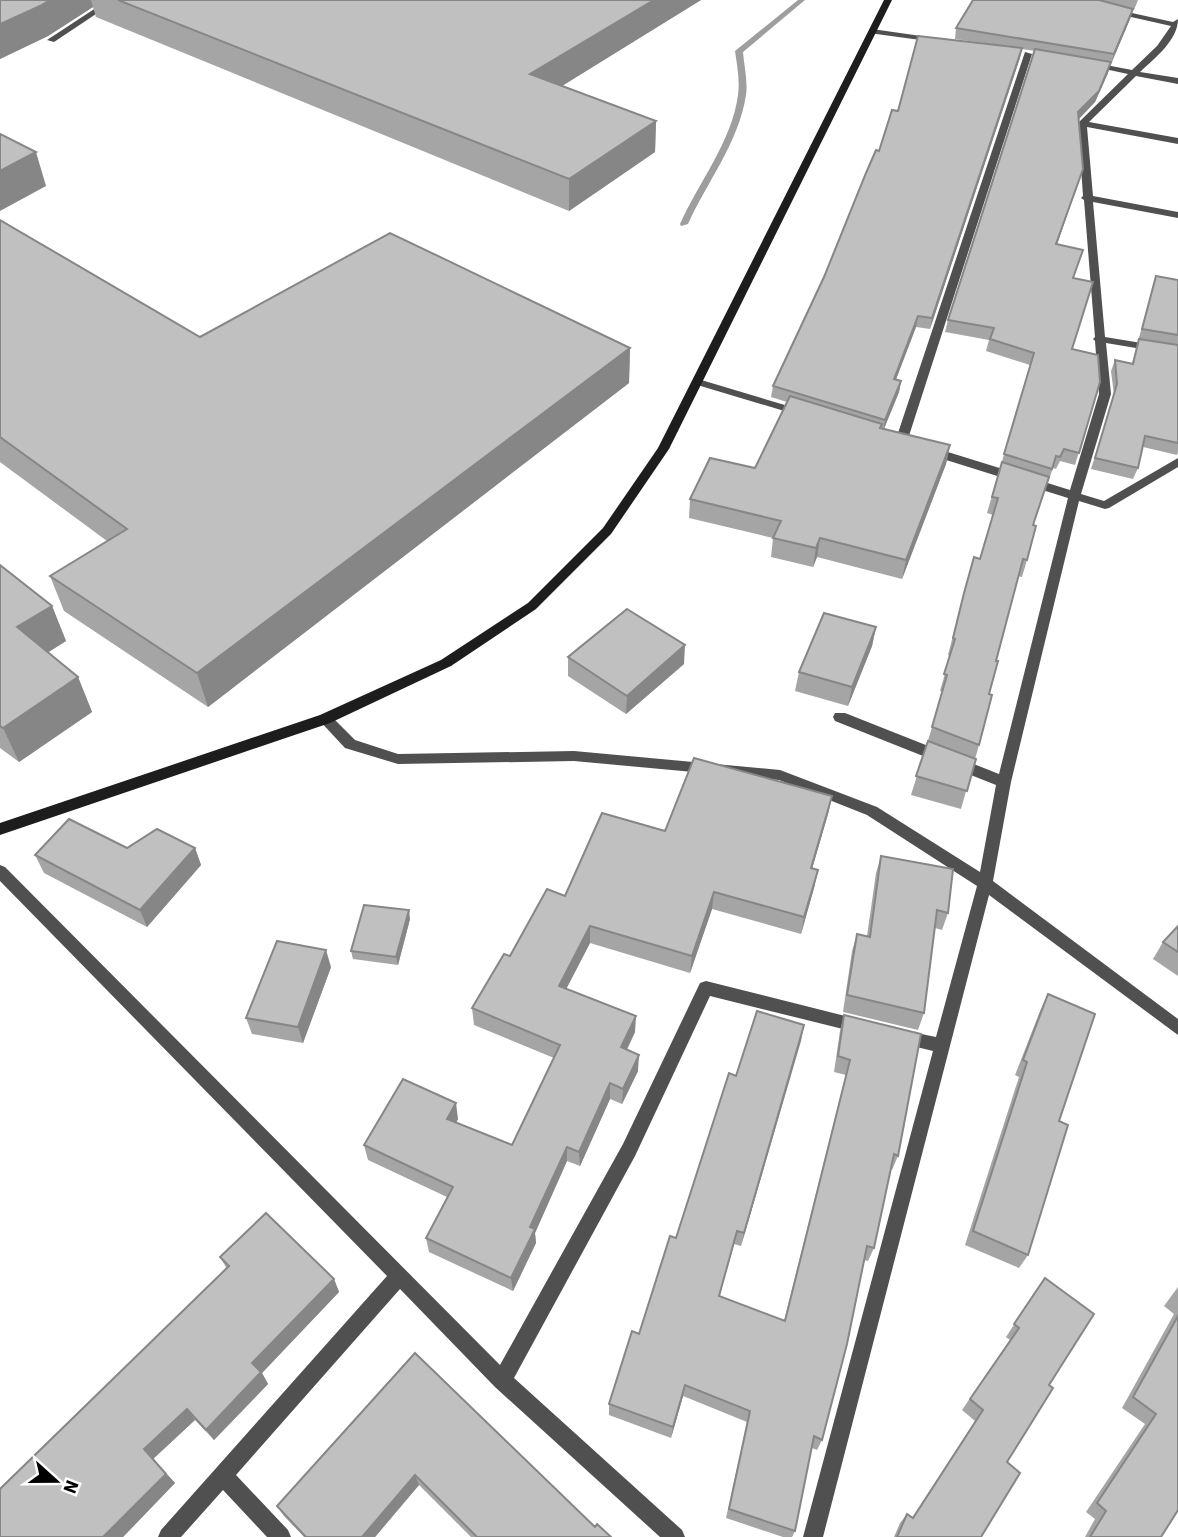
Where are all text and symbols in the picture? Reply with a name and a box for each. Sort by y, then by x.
north arrow [21,1446,91,1516]
text: N [56,1476,85,1497]

